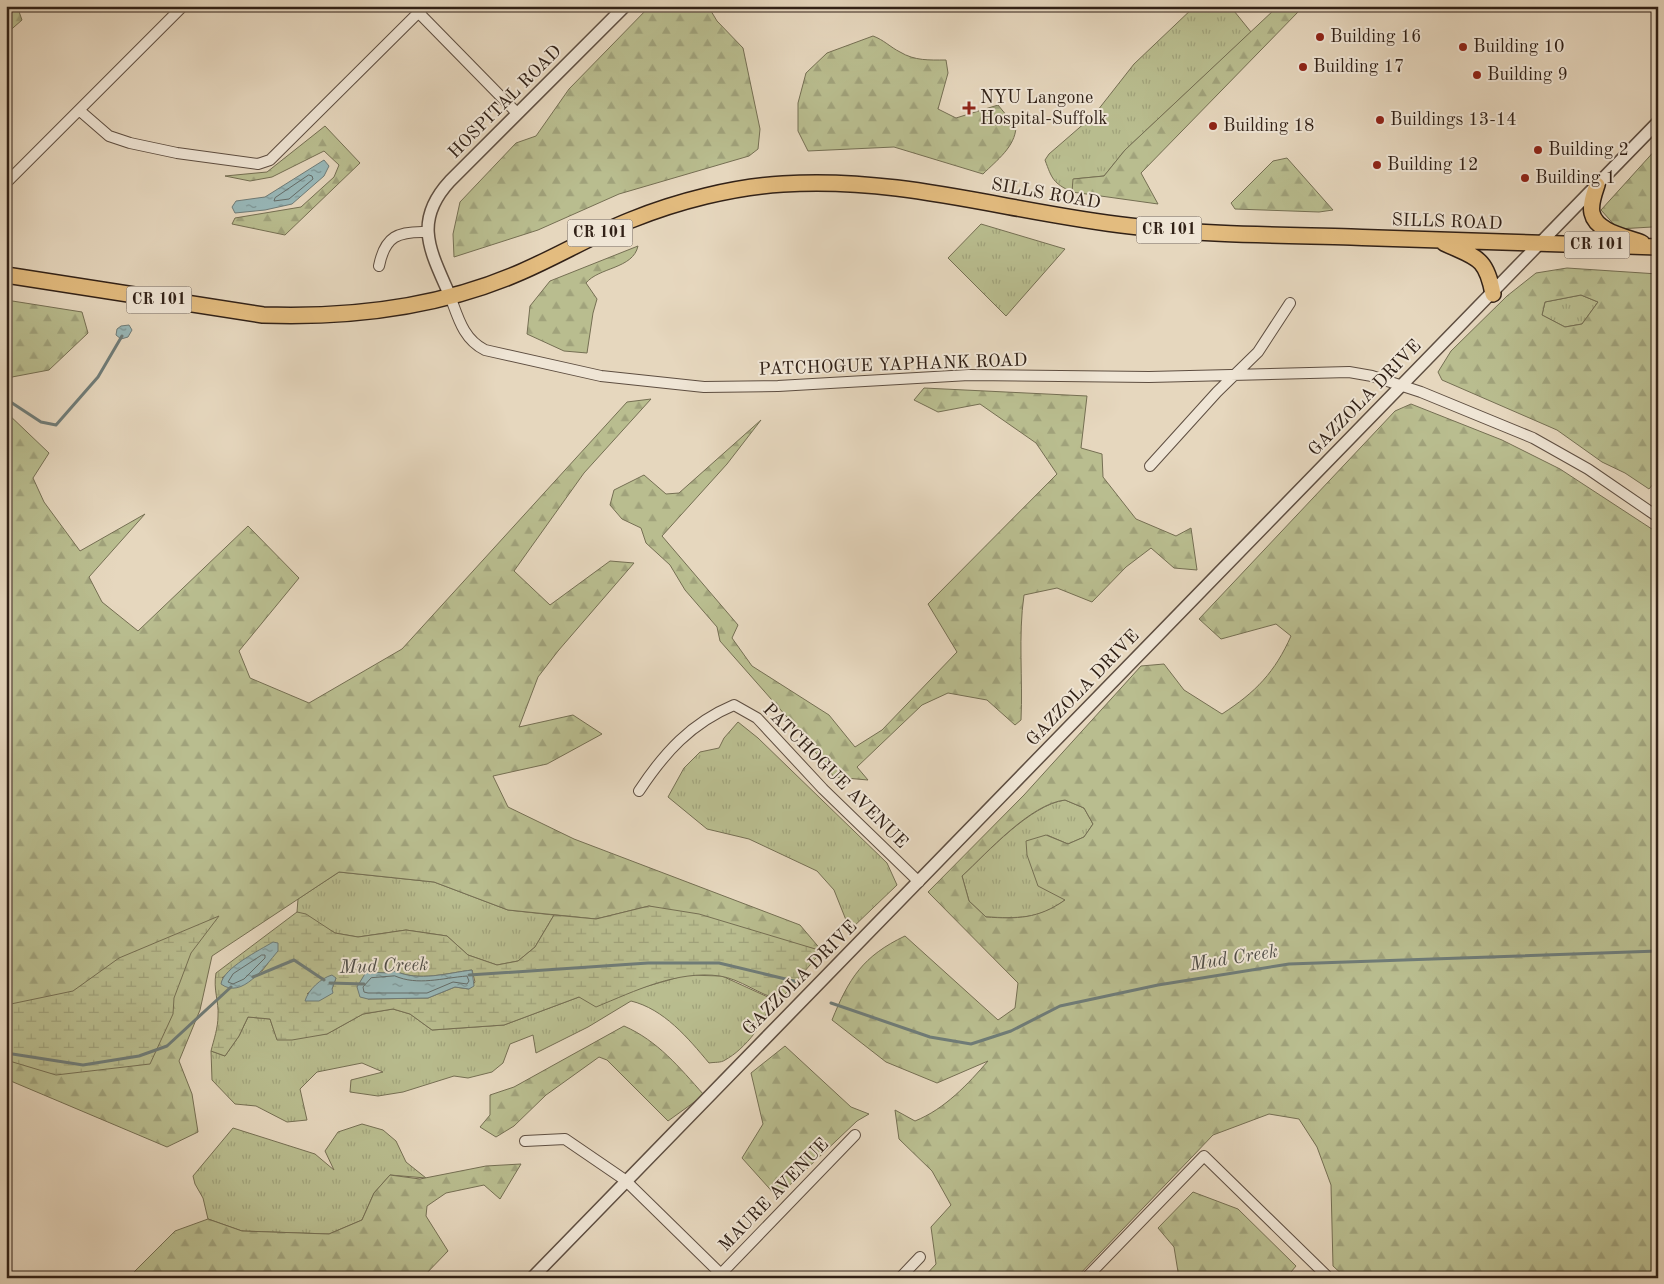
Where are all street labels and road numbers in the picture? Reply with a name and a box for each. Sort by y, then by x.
street label: HOSPITAL ROAD [445,42,565,162]
street label: SILLS ROAD [990,176,1102,212]
street label: SILLS ROAD [1391,211,1503,233]
road number: CR 101 [1136,216,1202,244]
road number: CR 101 [568,220,632,247]
road number: CR 101 [1564,232,1630,258]
road number: CR 101 [126,286,192,314]
street label: GAZZOLA DRIVE [1305,337,1425,459]
street label: PATCHOGUE YAPHANK ROAD [758,351,1028,379]
street label: GAZZOLA DRIVE [1023,627,1143,749]
street label: PATCHOGUE AVENUE [759,700,911,852]
street label: GAZZOLA DRIVE [739,917,861,1039]
street label: MAURE AVENUE [716,1135,832,1255]

